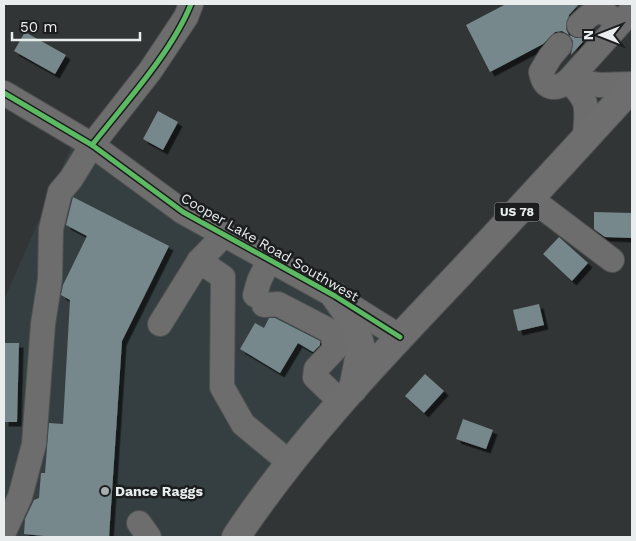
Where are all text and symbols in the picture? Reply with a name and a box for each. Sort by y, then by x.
scale bar [12,10,140,42]
north arrow [576,10,626,60]
text: 50 m [20,18,57,36]
text: N [580,30,596,40]
street label: Cooper Lake Road Southwest [178,189,362,305]
road number: US 78 [494,202,540,222]
place label: Dance Raggs [115,483,203,499]
marker: Dance Raggs [99,485,111,497]

